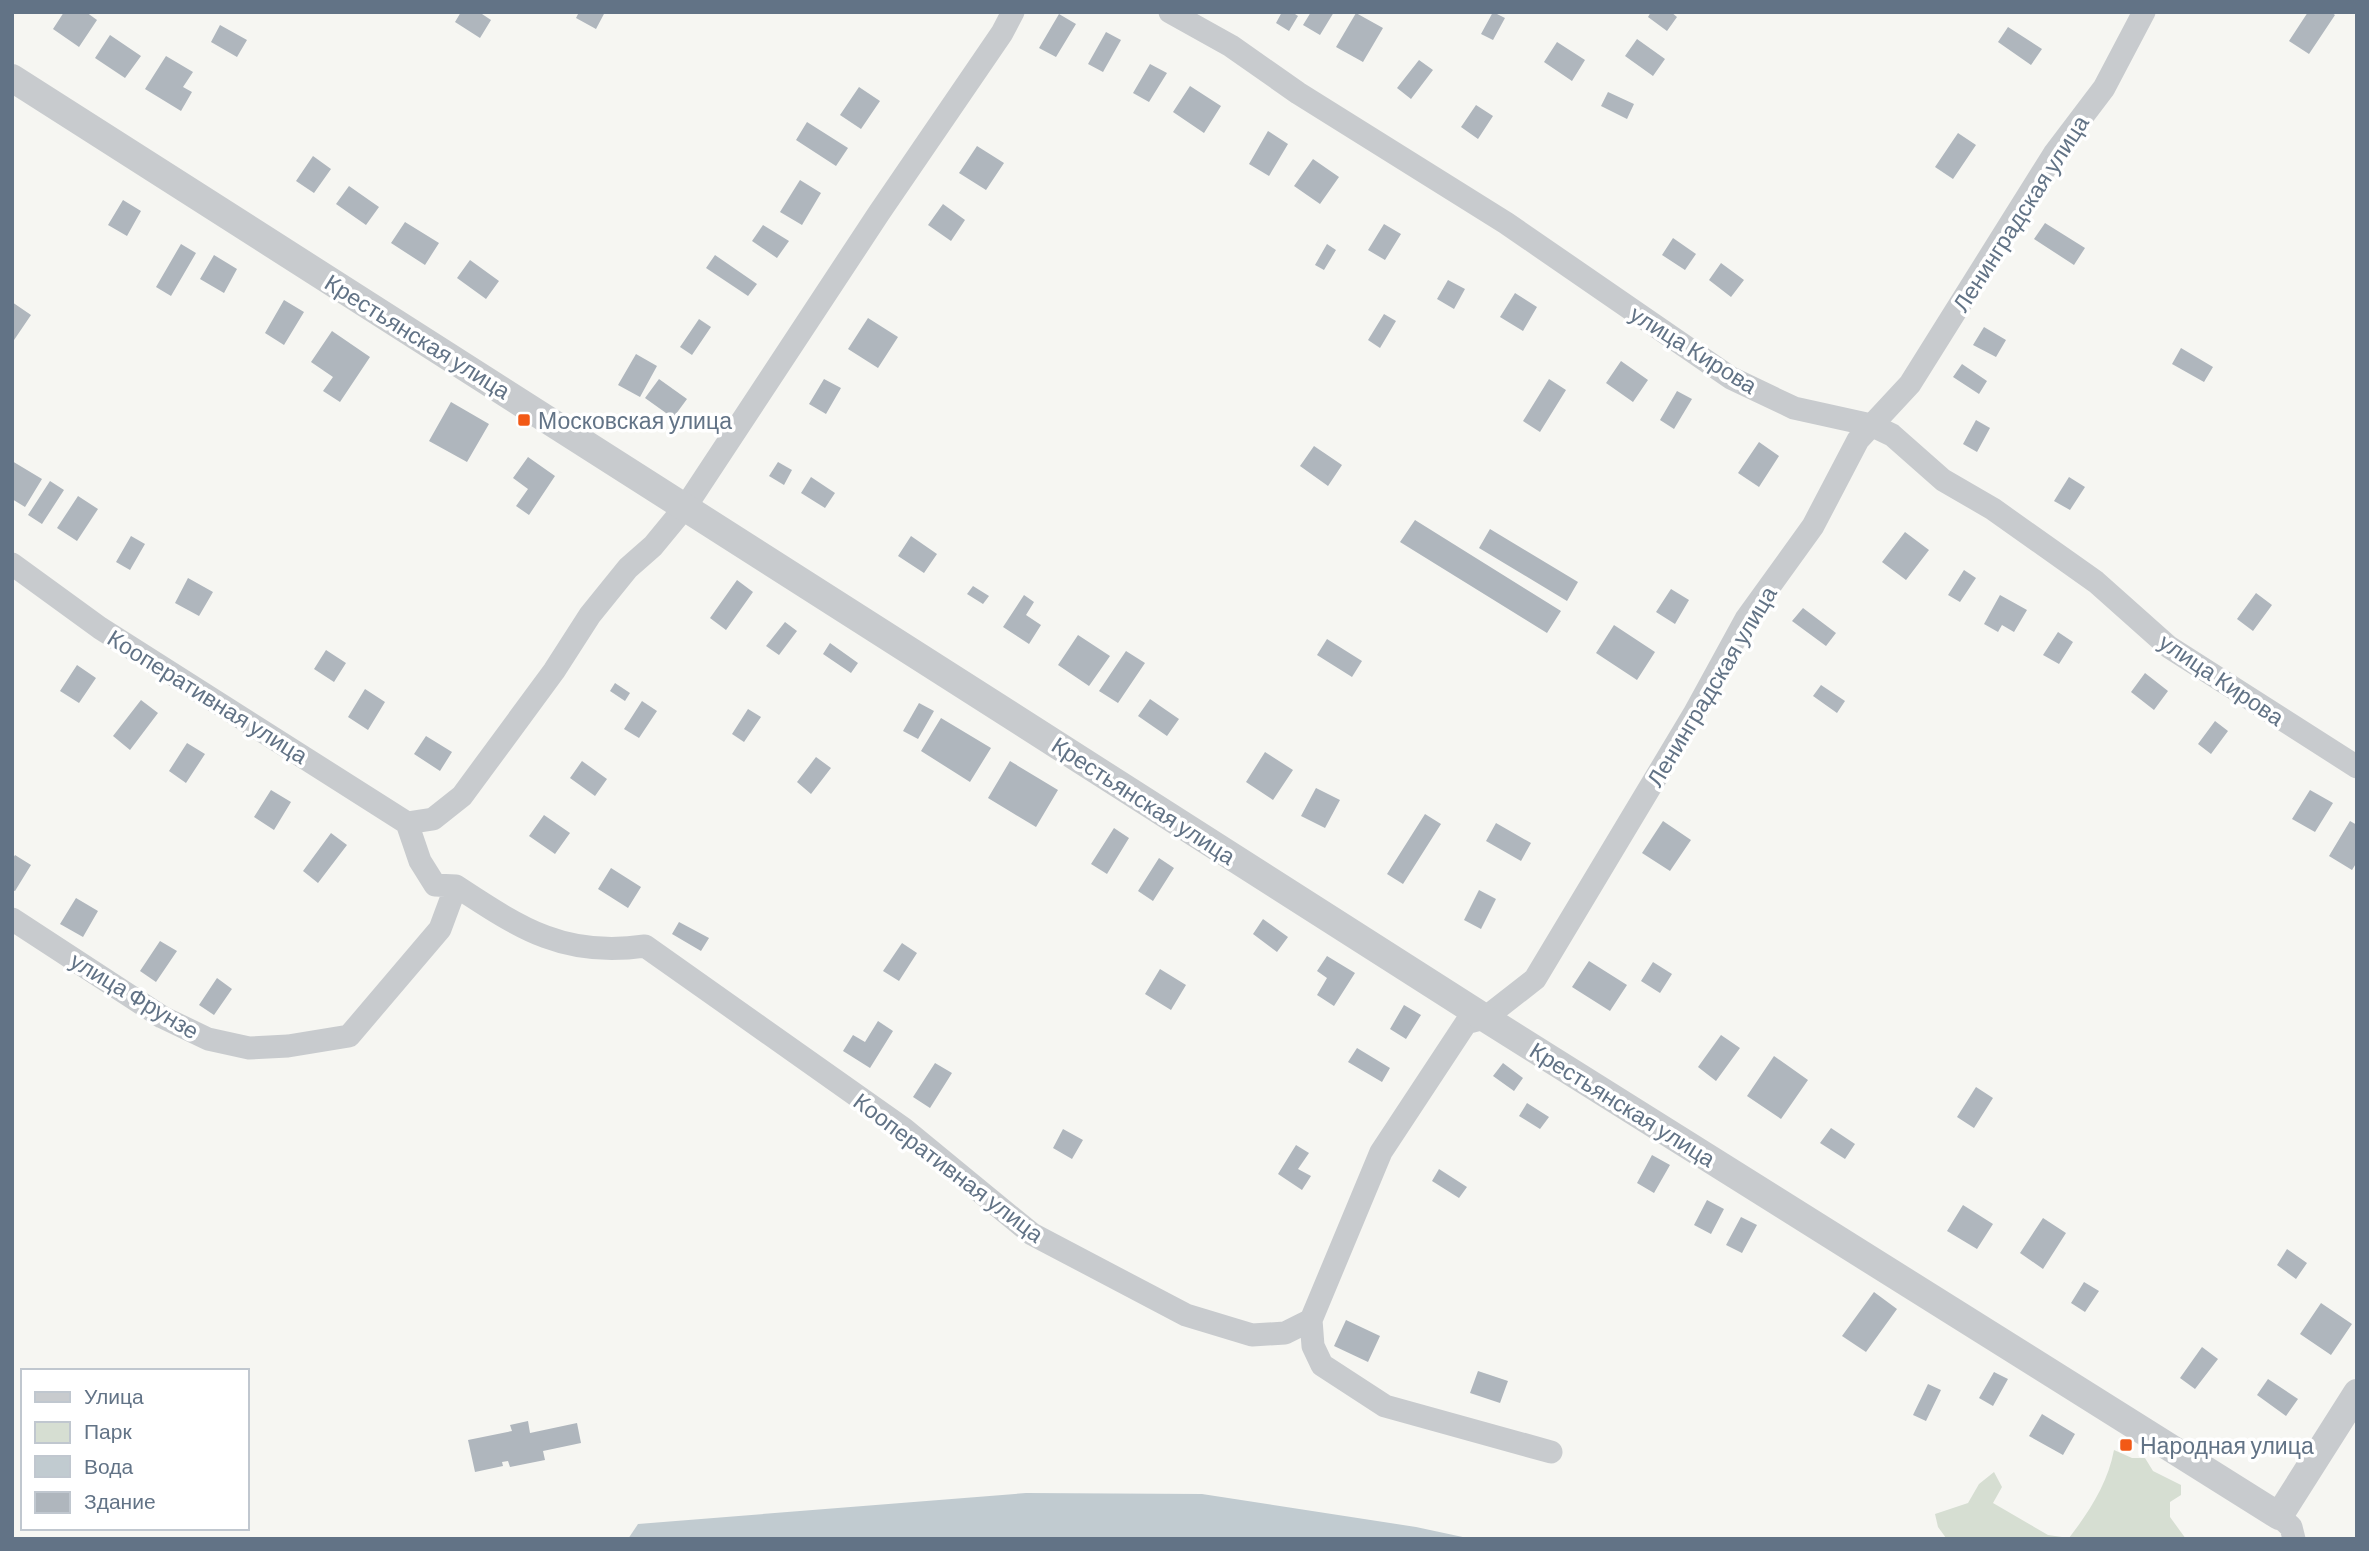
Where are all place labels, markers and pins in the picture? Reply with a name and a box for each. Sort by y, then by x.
place label: Московская улица [538,406,732,434]
marker: Московская улица [516,412,532,428]
place label: Народная улица [2140,1431,2314,1459]
marker: Народная улица [2118,1437,2134,1453]

